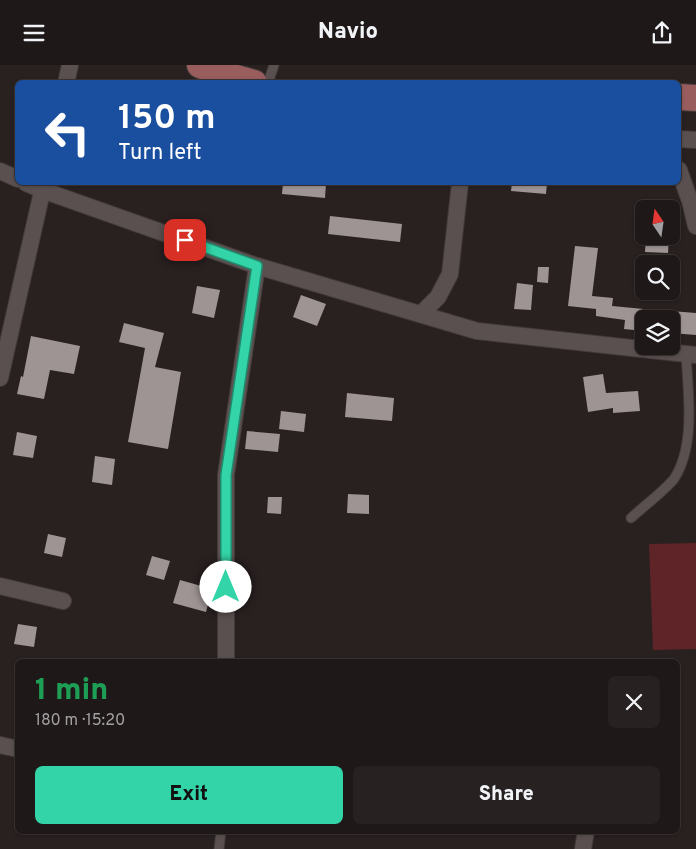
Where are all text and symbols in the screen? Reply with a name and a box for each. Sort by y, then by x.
icon: menu [20,19,48,47]
text: Navio [318,19,378,46]
icon: share [648,19,676,47]
text: 150 m [118,97,216,141]
icon: left [35,100,100,165]
text: Turn left [118,140,201,167]
north arrow [635,200,680,245]
map controls [635,200,680,355]
pin [164,219,206,261]
icon: arrive [171,226,199,254]
button: search [635,255,680,300]
button: layers [635,310,680,355]
position arrow [199,560,251,612]
text: 1 min [35,673,108,710]
button: close [608,676,660,728]
text: 180 m · 15:20 [35,711,125,731]
button: Exit [35,766,343,824]
button: Share [353,766,660,824]

